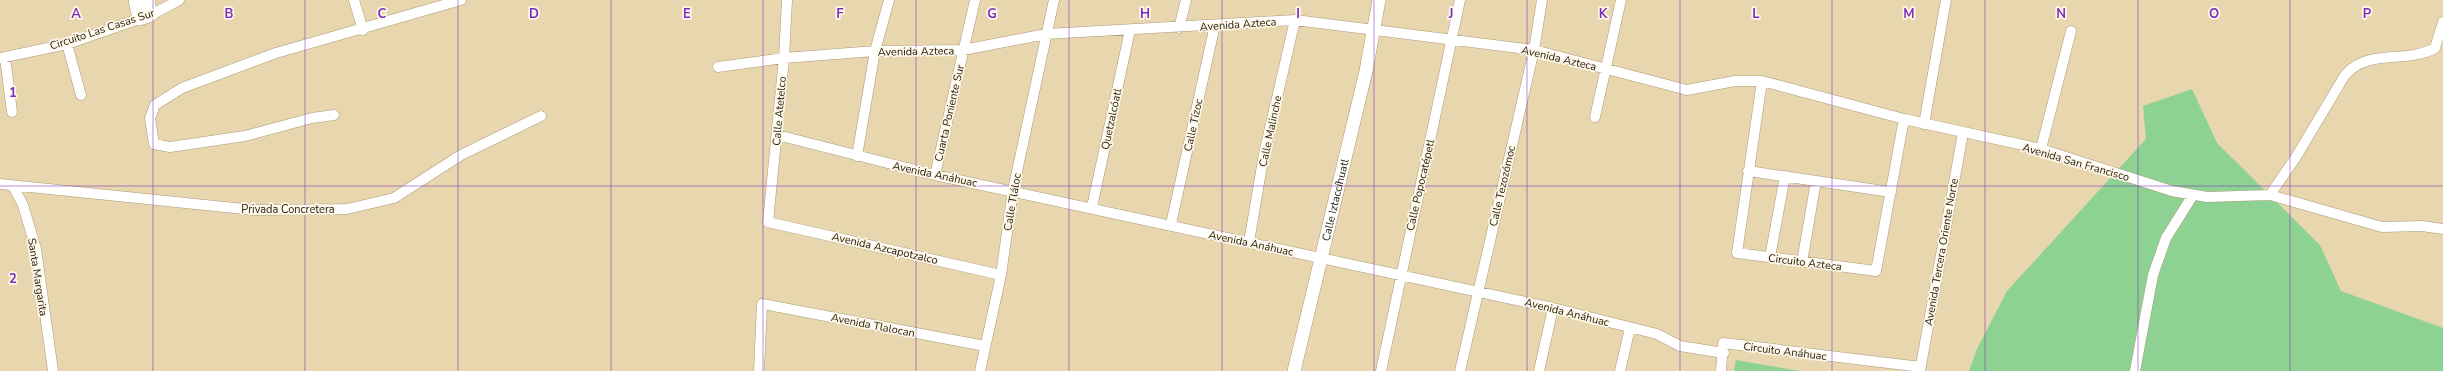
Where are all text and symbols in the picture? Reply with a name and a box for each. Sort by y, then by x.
street label: Circuito Las Casas Sur [48,5,157,54]
text: A [71,5,81,23]
text: B [225,5,234,23]
text: C [378,5,387,23]
text: D [529,5,539,23]
text: E [683,5,691,23]
text: F [836,5,844,23]
text: G [987,5,997,23]
text: H [1140,5,1150,23]
text: I [1296,5,1300,23]
text: J [1448,5,1453,23]
text: K [1599,5,1608,23]
text: L [1752,5,1760,23]
text: M [1903,5,1915,23]
text: N [2056,5,2066,23]
text: O [2209,5,2219,23]
text: P [2363,5,2372,23]
street label: Avenida Azteca [1199,14,1277,35]
street label: Avenida Azteca [878,43,955,60]
street label: Avenida Azteca [1520,43,1598,74]
street label: Cuarta Poniente Sur [931,63,968,163]
street label: Calle Atetelco [769,76,790,146]
text: 1 [9,84,17,102]
street label: Quetzalcóatl [1098,86,1125,151]
street label: Calle Malinche [1256,94,1285,168]
street label: Calle Tízoc [1181,97,1206,153]
street label: Calle Popocatépetl [1403,137,1438,232]
street label: Avenida San Francisco [2021,140,2131,185]
street label: Calle Tezozómoc [1486,144,1519,228]
street label: Calle Iztaccíhuatl [1318,157,1353,243]
street label: Avenida Anáhuac [891,158,979,191]
street label: Calle Tláloc [1000,172,1025,232]
street label: Avenida Tercera Oriente Norte [1921,177,1962,327]
street label: Privada Concretera [241,202,335,217]
street label: Avenida Anáhuac [1207,227,1295,260]
street label: Avenida Azcapotzalco [830,229,939,268]
street label: Santa Margarita [24,237,51,317]
street label: Circuito Azteca [1767,251,1843,274]
text: 2 [9,270,17,288]
street label: Avenida Anáhuac [1523,295,1611,330]
street label: Avenida Tlalocan [830,310,916,341]
street label: Circuito Anáhuac [1742,339,1827,364]

